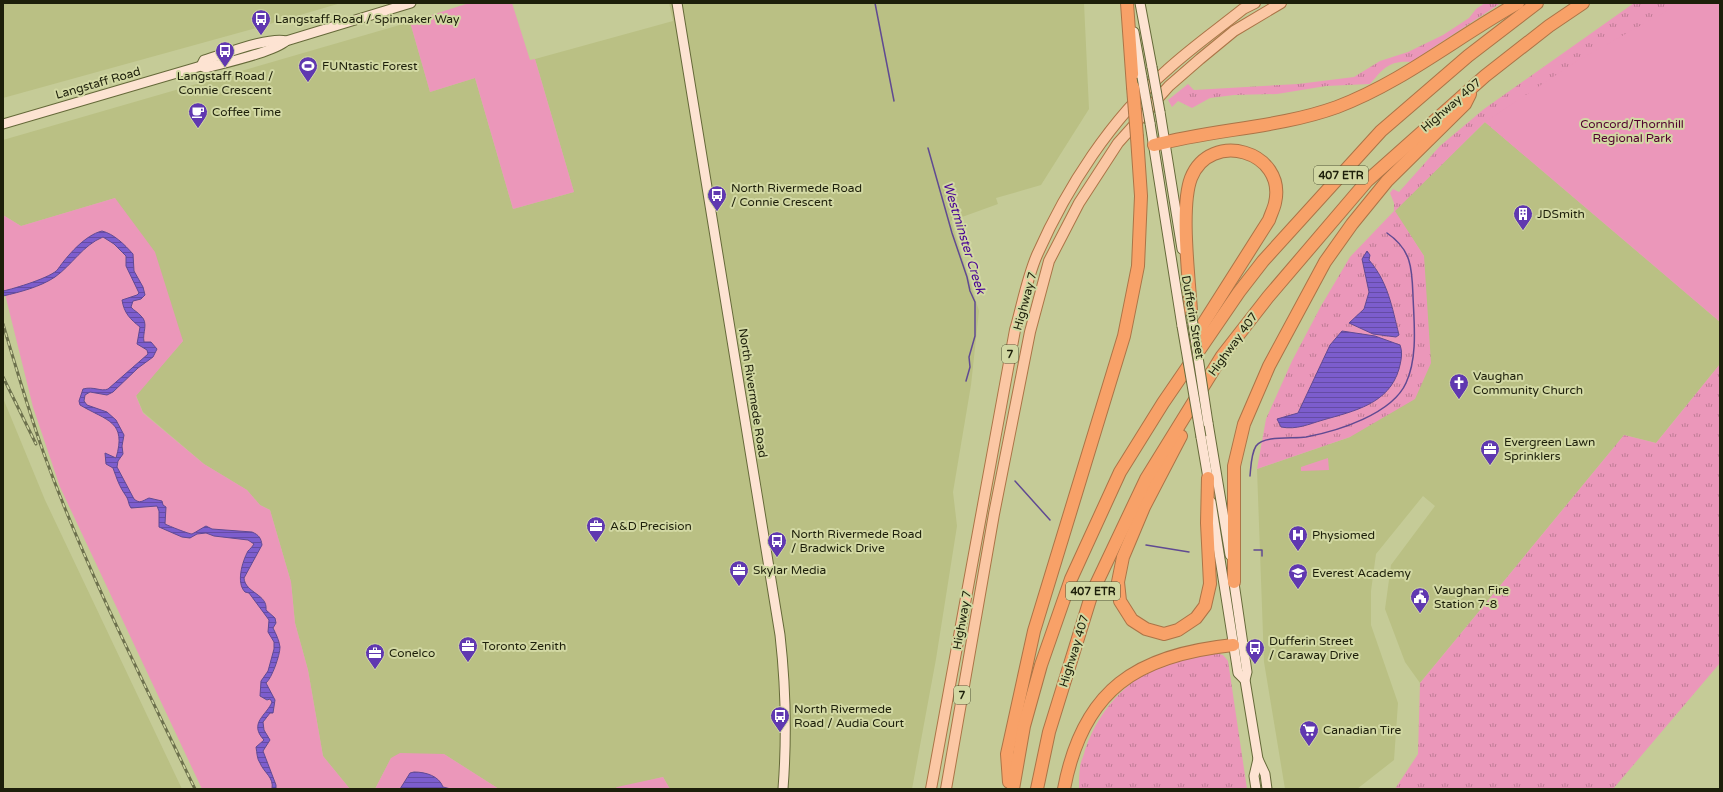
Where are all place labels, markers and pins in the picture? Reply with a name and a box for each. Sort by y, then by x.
bus stop icon: Langstaff Road / Spinnaker Way [250,8,272,36]
place label: Langstaff Road / Spinnaker Way [275,12,460,26]
bus stop icon: Langstaff Road / Connie Crescent [214,40,236,68]
sports icon: FUNtastic Forest [297,55,319,83]
place label: FUNtastic Forest [322,59,418,73]
place label: Langstaff Road / Connie Crescent [177,69,273,97]
cafe icon: Coffee Time [187,101,209,129]
place label: Coffee Time [212,105,281,119]
place label: North Rivermede Road / Connie Crescent [731,181,862,209]
bus stop icon: North Rivermede Road / Connie Crescent [706,184,728,212]
building icon: JDSmith [1512,203,1534,231]
place label: JDSmith [1537,207,1585,221]
place label: Vaughan Community Church [1473,369,1583,397]
church icon: Vaughan Community Church [1448,372,1470,400]
place label: Evergreen Lawn Sprinklers [1504,435,1595,463]
office icon: Evergreen Lawn Sprinklers [1479,438,1501,466]
office icon: A&D Precision [585,515,607,543]
place label: A&D Precision [610,519,692,533]
hospital icon: Physiomed [1287,524,1309,552]
place label: North Rivermede Road / Bradwick Drive [791,527,922,555]
place label: Physiomed [1312,528,1375,542]
bus stop icon: North Rivermede Road / Bradwick Drive [766,530,788,558]
office icon: Skylar Media [728,559,750,587]
school or university icon: Everest Academy [1287,562,1309,590]
place label: Skylar Media [753,563,826,577]
place label: Everest Academy [1312,566,1411,580]
place label: Vaughan Fire Station 7-8 [1434,583,1509,611]
public building icon: Vaughan Fire Station 7-8 [1409,586,1431,614]
place label: Dufferin Street / Caraway Drive [1269,634,1359,662]
office icon: Toronto Zenith [457,635,479,663]
bus stop icon: Dufferin Street / Caraway Drive [1244,637,1266,665]
place label: Toronto Zenith [482,639,566,653]
office icon: Conelco [364,642,386,670]
place label: Conelco [389,646,435,660]
place label: North Rivermede Road / Audia Court [794,702,905,730]
bus stop icon: North Rivermede Road / Audia Court [769,705,791,733]
supermarket icon: Canadian Tire [1298,719,1320,747]
place label: Canadian Tire [1323,723,1401,737]

